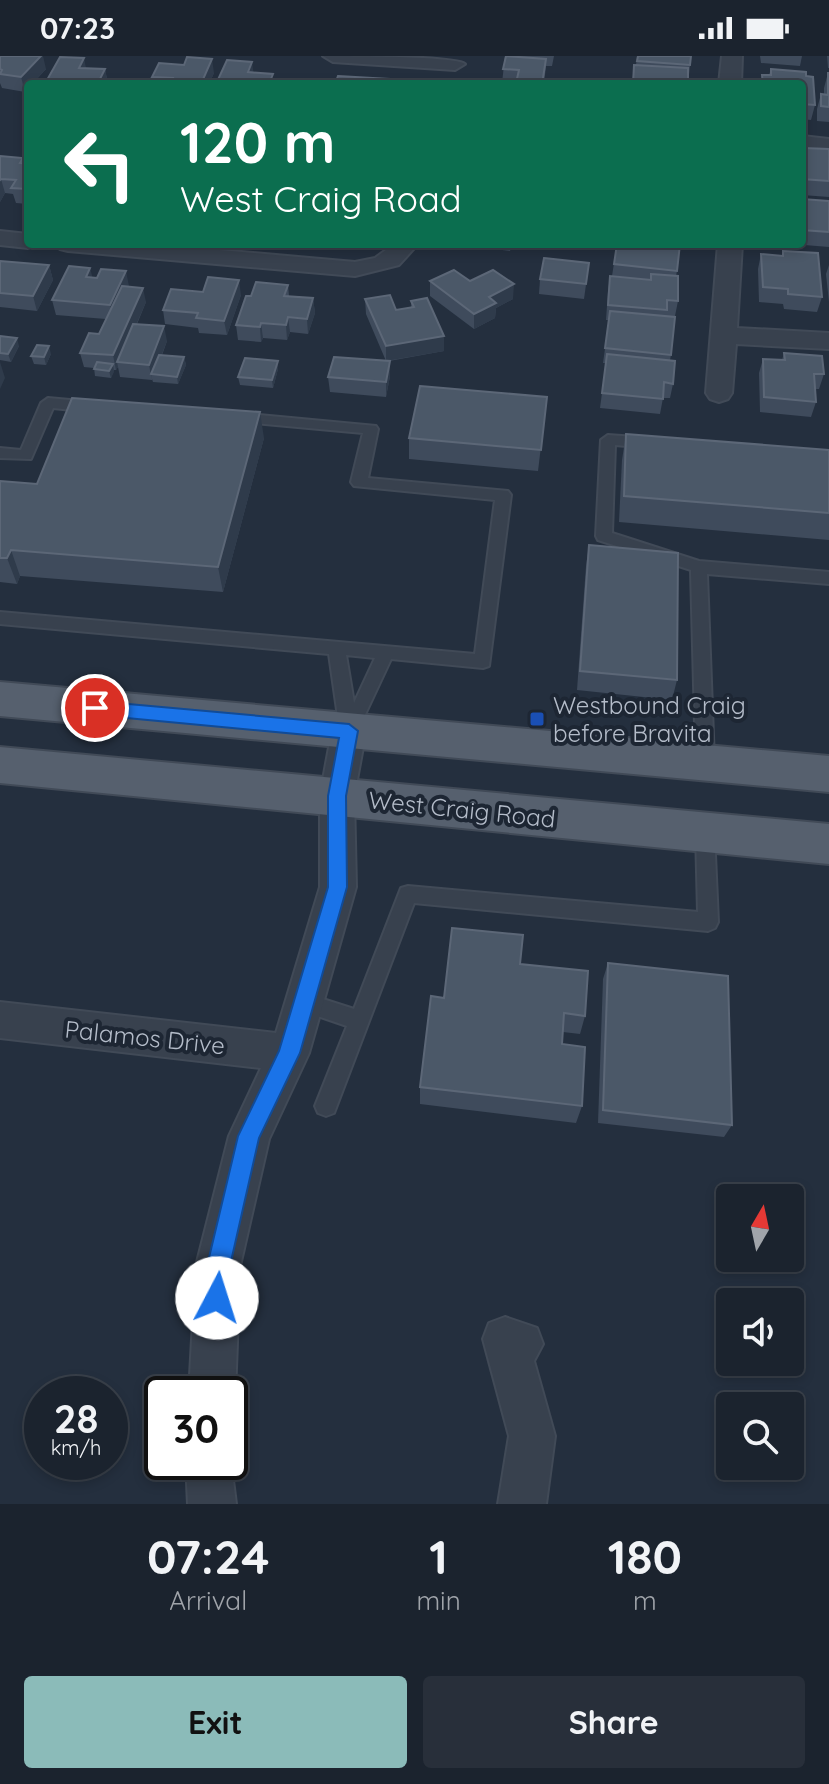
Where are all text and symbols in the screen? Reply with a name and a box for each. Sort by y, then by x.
text: 07:23 [40,9,115,47]
text: 120 m [180,107,335,177]
icon: left [48,112,152,216]
text: West Craig Road [180,176,462,221]
pin [61,674,129,742]
icon: arrive [73,686,117,730]
place label: Westbound Craig before Bravita [553,690,746,748]
marker: Westbound Craig before Bravita [528,710,546,728]
street label: West Craig Road [367,784,557,834]
street label: Palamos Drive [63,1014,227,1060]
north arrow [716,1184,804,1272]
map controls [716,1184,804,1480]
position arrow [175,1256,259,1340]
button: sound [716,1288,804,1376]
speed limit sign: 30 [144,1376,248,1480]
button: search [716,1392,804,1480]
text: 28 [54,1393,98,1443]
text: km/h [51,1435,101,1460]
text: 07:24 [147,1526,269,1586]
text: 1 [429,1526,448,1586]
text: 180 [608,1526,682,1586]
text: Arrival [169,1584,247,1617]
text: min [416,1584,461,1617]
text: m [633,1584,657,1617]
button: Exit [24,1676,407,1768]
button: Share [423,1676,805,1768]

